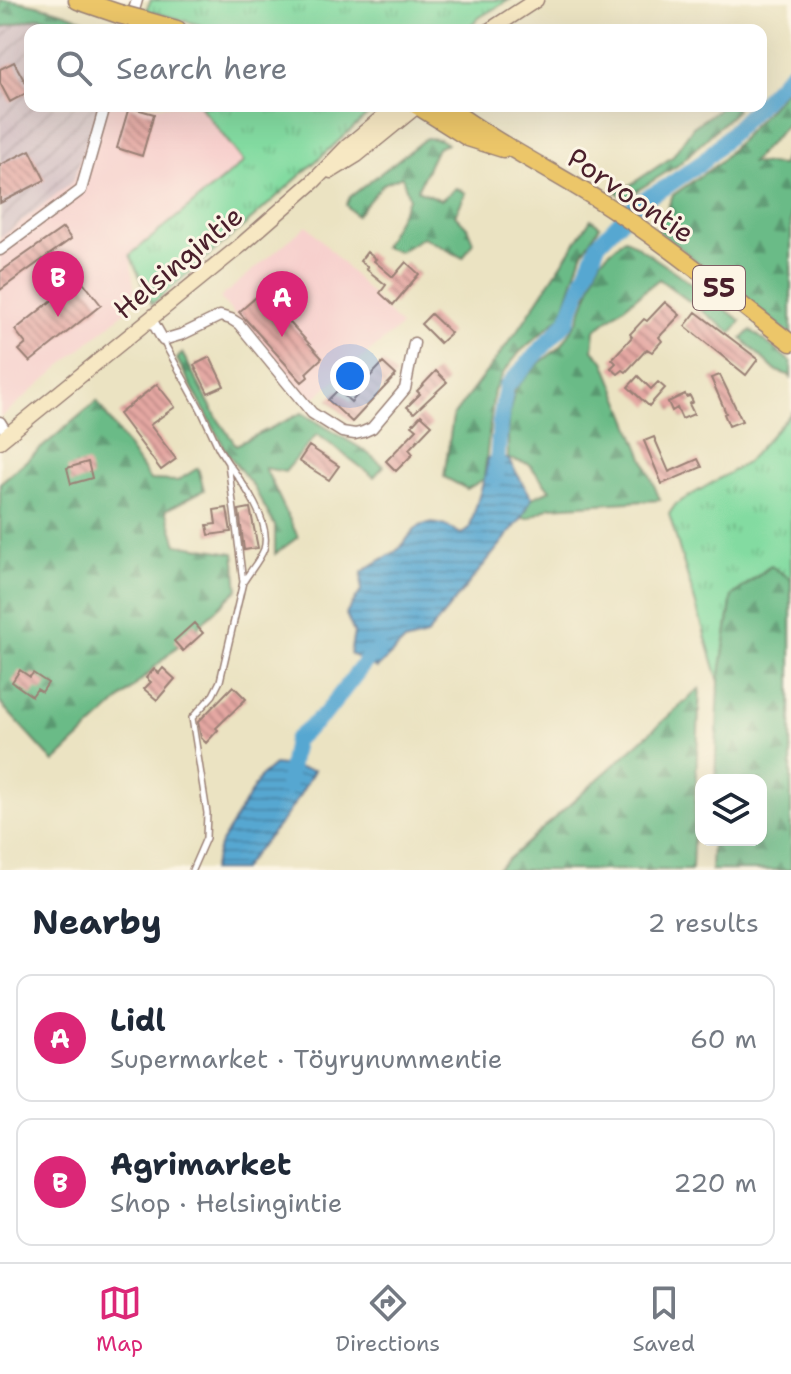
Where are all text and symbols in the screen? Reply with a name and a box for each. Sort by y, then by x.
search box [24,24,767,112]
icon: search [52,46,96,90]
text: Search here [116,48,287,89]
street label: Porvoontie [560,139,702,251]
street label: Helsingintie [105,197,251,327]
pin: B [32,251,84,317]
road number: 55 [693,266,745,310]
pin: A [256,271,308,337]
your location [330,356,370,396]
map controls [695,774,767,846]
button: layers [695,774,767,846]
text: Nearby [32,899,162,945]
text: 2 results [647,905,759,940]
text: Lidl [110,1000,166,1041]
text: A [50,1021,70,1056]
text: 60 m [690,1021,757,1056]
text: Supermarket · Töyrynummentie [110,1041,503,1076]
text: Agrimarket [110,1144,291,1185]
text: B [52,1165,68,1200]
text: 220 m [673,1165,757,1200]
text: Shop · Helsingintie [110,1185,343,1220]
tab: Map [96,1281,143,1358]
tab: Directions [335,1281,440,1358]
tab: Saved [632,1281,695,1358]

